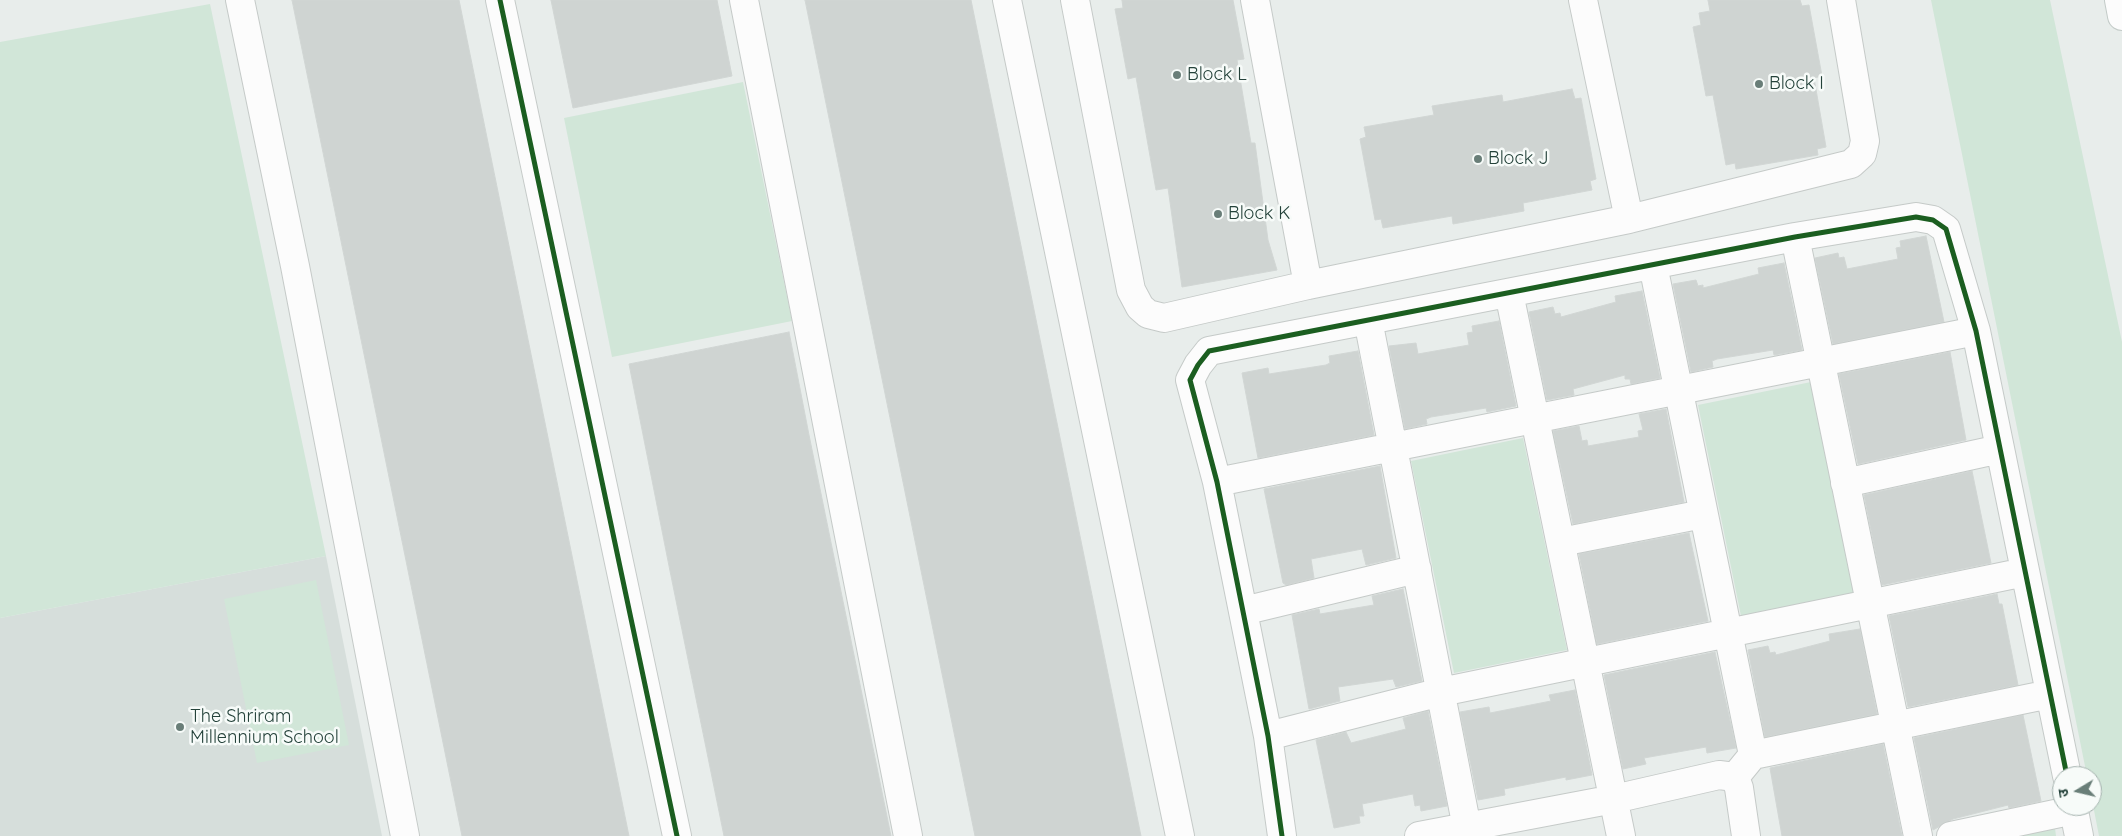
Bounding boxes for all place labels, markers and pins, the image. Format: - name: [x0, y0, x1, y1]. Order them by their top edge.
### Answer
- place label: Block L: [1187, 64, 1247, 86]
- marker: Block L: [1171, 69, 1183, 81]
- place label: Block I: [1769, 73, 1824, 95]
- marker: Block I: [1753, 78, 1765, 90]
- place label: Block J: [1488, 148, 1549, 170]
- marker: Block J: [1472, 153, 1484, 165]
- place label: Block K: [1228, 203, 1291, 225]
- marker: Block K: [1212, 208, 1224, 220]
- place label: The Shriram Millennium School: [190, 706, 339, 749]
- marker: The Shriram Millennium School: [174, 721, 186, 733]

